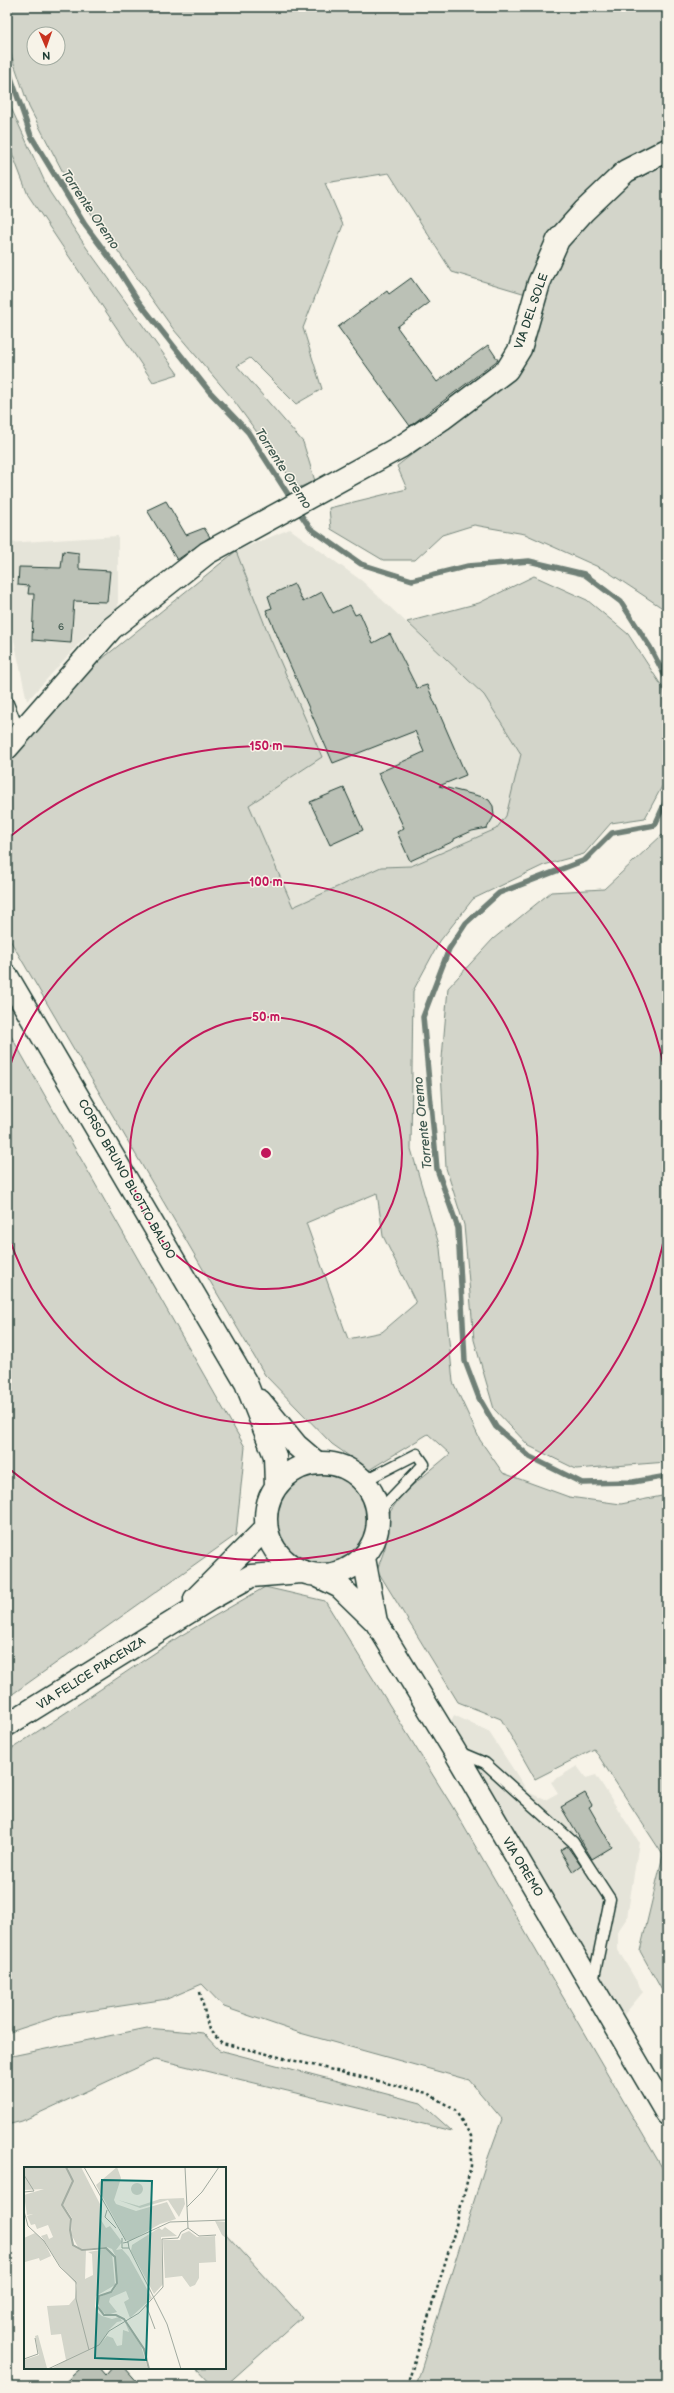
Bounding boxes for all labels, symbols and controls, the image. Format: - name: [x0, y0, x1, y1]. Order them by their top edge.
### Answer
- north arrow: [26, 26, 66, 66]
- text: N: [42, 49, 51, 62]
- water label: Torrente Oremo: [57, 166, 123, 253]
- street label: VIA DEL SOLE: [511, 271, 552, 351]
- water label: Torrente Oremo: [251, 425, 315, 512]
- house number: 6: [58, 621, 64, 633]
- text: 150 m: [250, 739, 282, 754]
- text: 100 m: [249, 875, 283, 890]
- text: 50 m: [252, 1010, 280, 1025]
- water label: Torrente Oremo: [410, 1075, 436, 1170]
- street label: CORSO BRUNO BLOTTO BALDO: [74, 1097, 179, 1262]
- centre of rings: [259, 1146, 273, 1160]
- street label: VIA FELICE PIACENZA: [34, 1633, 149, 1713]
- street label: VIA OREMO: [499, 1835, 546, 1900]
- inset map: [24, 2167, 226, 2369]

